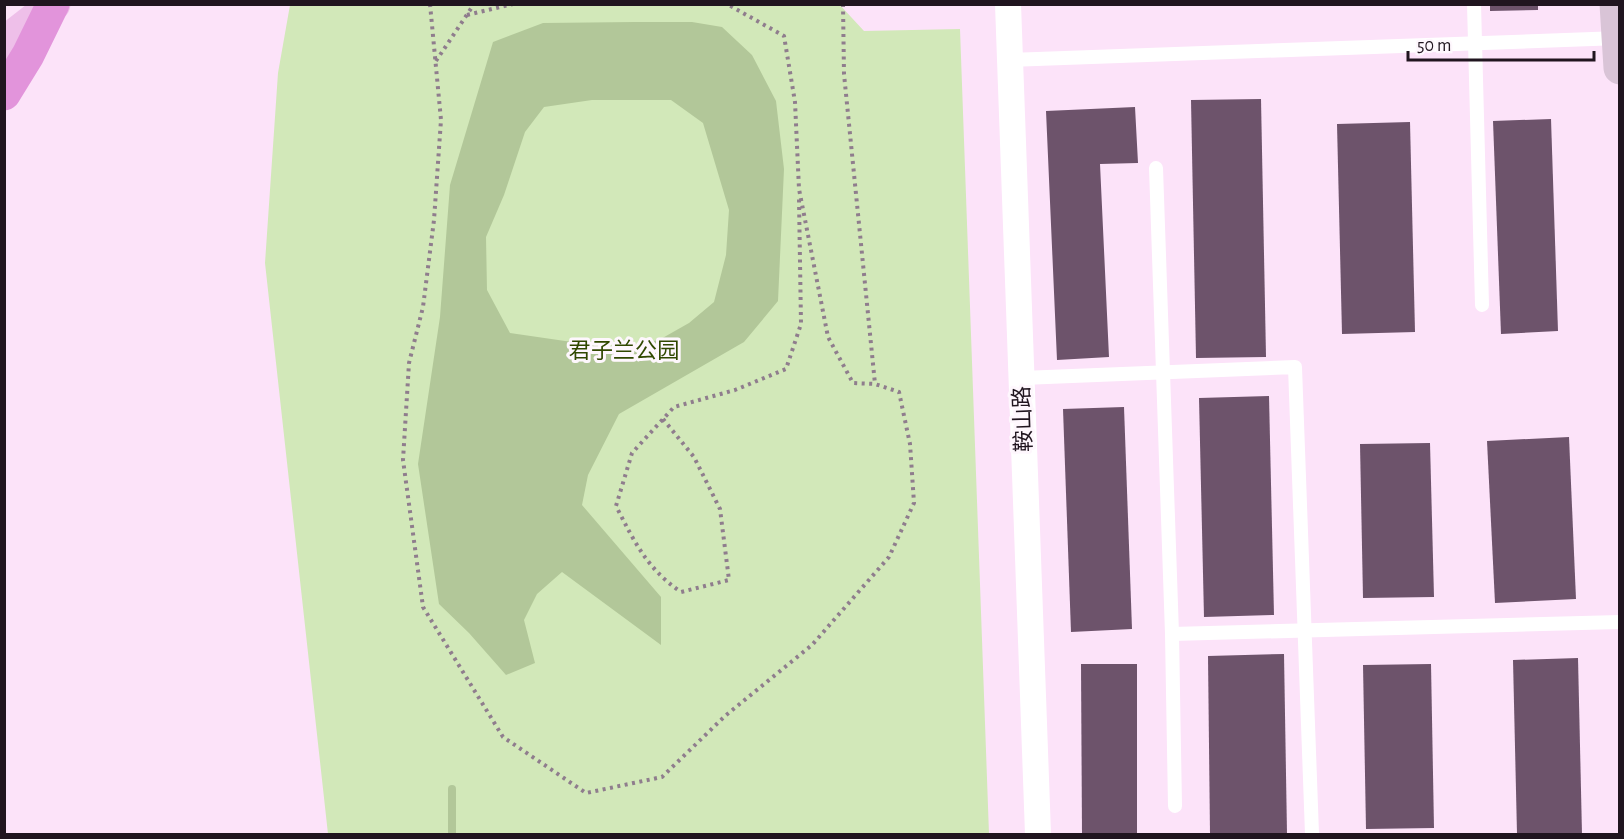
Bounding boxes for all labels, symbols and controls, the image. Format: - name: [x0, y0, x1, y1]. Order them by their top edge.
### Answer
- scale bar: [1408, 24, 1594, 62]
- text: 50 m: [1417, 37, 1451, 55]
- park label: 君子兰公园: [569, 339, 679, 362]
- street label: 鞍山路: [1010, 386, 1035, 452]

